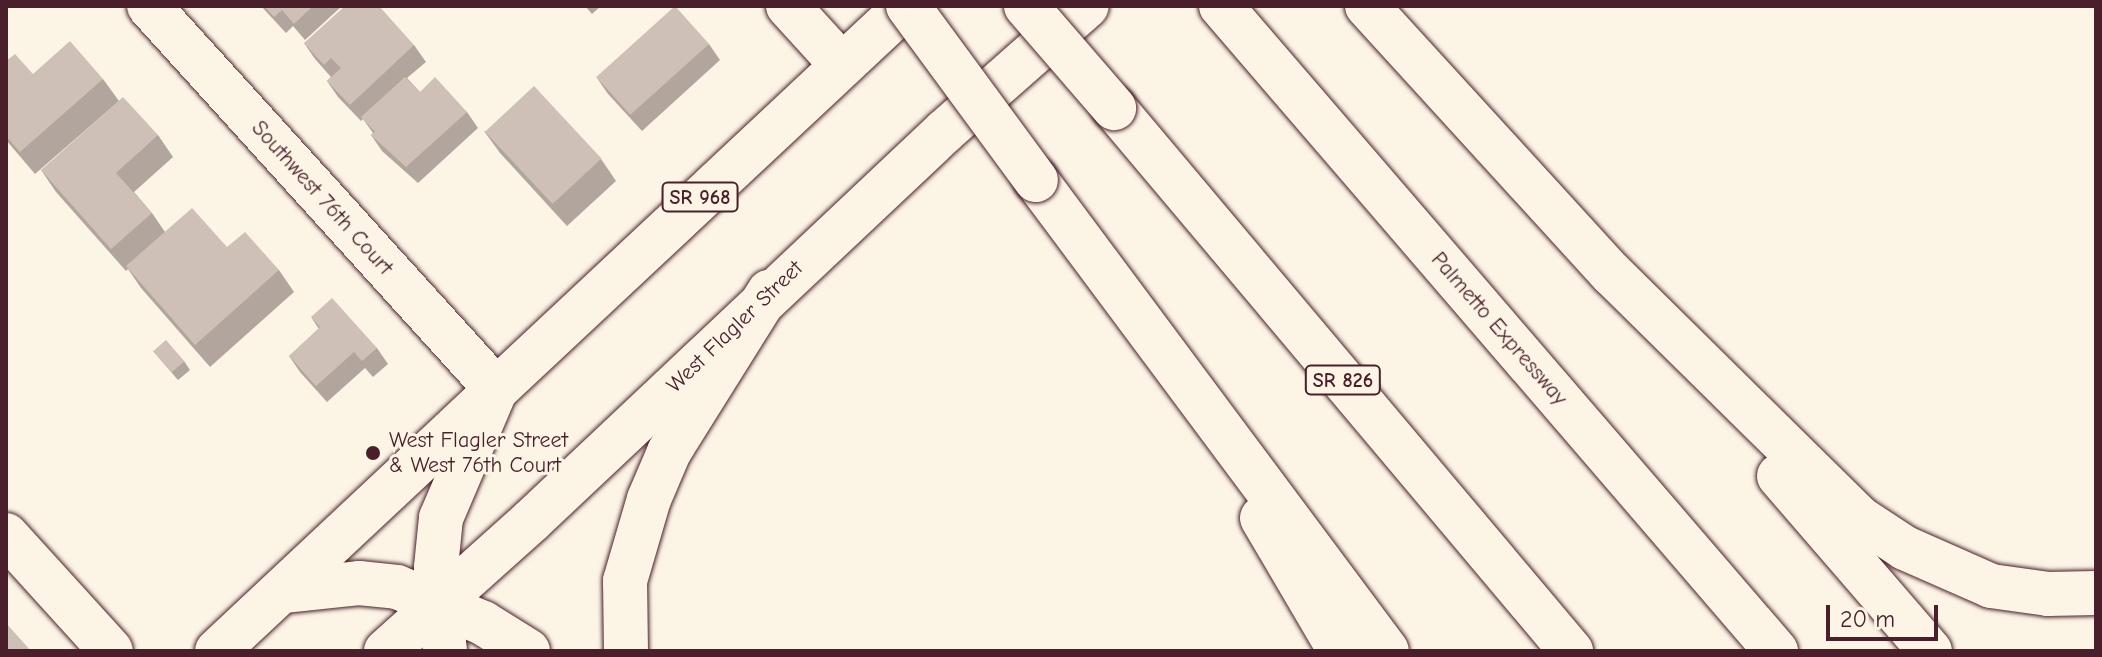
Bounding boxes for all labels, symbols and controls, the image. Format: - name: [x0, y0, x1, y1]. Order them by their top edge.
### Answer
- street label: Southwest 76th Court: [246, 115, 398, 281]
- road number: SR 968: [660, 181, 740, 213]
- street label: Palmetto Expressway: [1425, 247, 1573, 411]
- street label: West Flagler Street: [661, 255, 809, 399]
- road number: SR 826: [1303, 364, 1383, 396]
- place label: West Flagler Street & West 76th Court: [389, 427, 568, 478]
- marker: West Flagler Street & West 76th Court: [364, 444, 382, 462]
- scale bar: [1830, 589, 1942, 639]
- text: 20 m: [1840, 605, 1895, 633]

